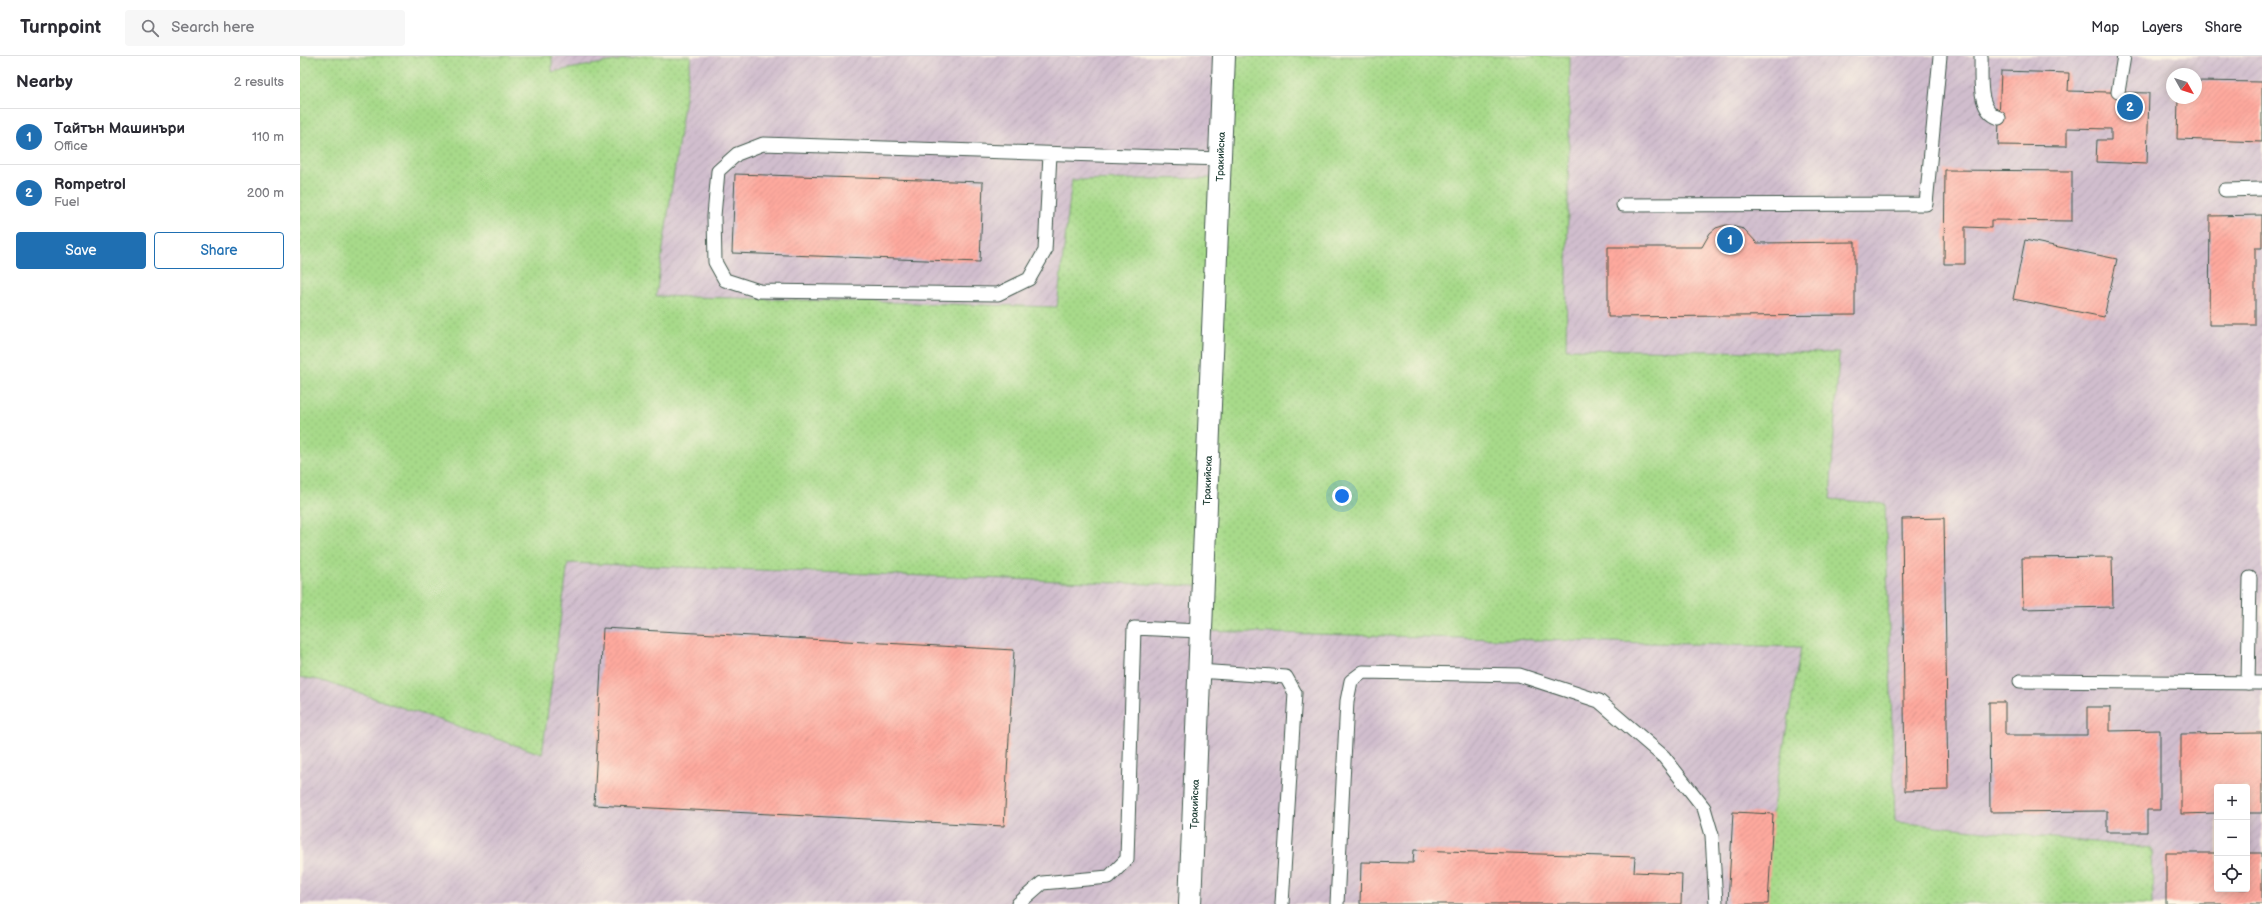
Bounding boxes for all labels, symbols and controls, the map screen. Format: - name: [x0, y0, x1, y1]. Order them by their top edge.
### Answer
- search box: [125, 10, 405, 46]
- text: Turnpoint: [20, 16, 101, 39]
- icon: search: [139, 17, 161, 39]
- text: Search here: [171, 18, 254, 37]
- text: Map: [2091, 19, 2119, 36]
- text: Layers: [2141, 19, 2183, 36]
- text: Share: [2205, 19, 2242, 36]
- north arrow: [2166, 68, 2202, 104]
- text: Nearby: [16, 72, 73, 92]
- text: 2 results: [234, 74, 284, 90]
- pin: 2: [2117, 92, 2143, 122]
- text: Тайтън Машинъри: [54, 119, 185, 138]
- text: 1: [26, 129, 32, 145]
- text: 110 m: [252, 129, 284, 145]
- street label: Тракийска: [1214, 131, 1228, 182]
- text: Office: [54, 138, 88, 154]
- text: Rompetrol: [54, 175, 126, 194]
- text: 2: [25, 185, 33, 201]
- text: 200 m: [247, 185, 284, 201]
- text: Fuel: [54, 194, 79, 210]
- pin: 1: [1717, 225, 1743, 255]
- button: Save: [16, 232, 146, 269]
- button: Share: [154, 232, 284, 269]
- street label: Тракийска: [1201, 455, 1215, 506]
- your location: [1332, 486, 1352, 506]
- street label: Тракийска: [1188, 779, 1202, 829]
- map controls: [2214, 784, 2250, 892]
- button: +: [2214, 784, 2250, 820]
- button: −: [2214, 820, 2250, 856]
- button: locate: [2214, 856, 2250, 892]

